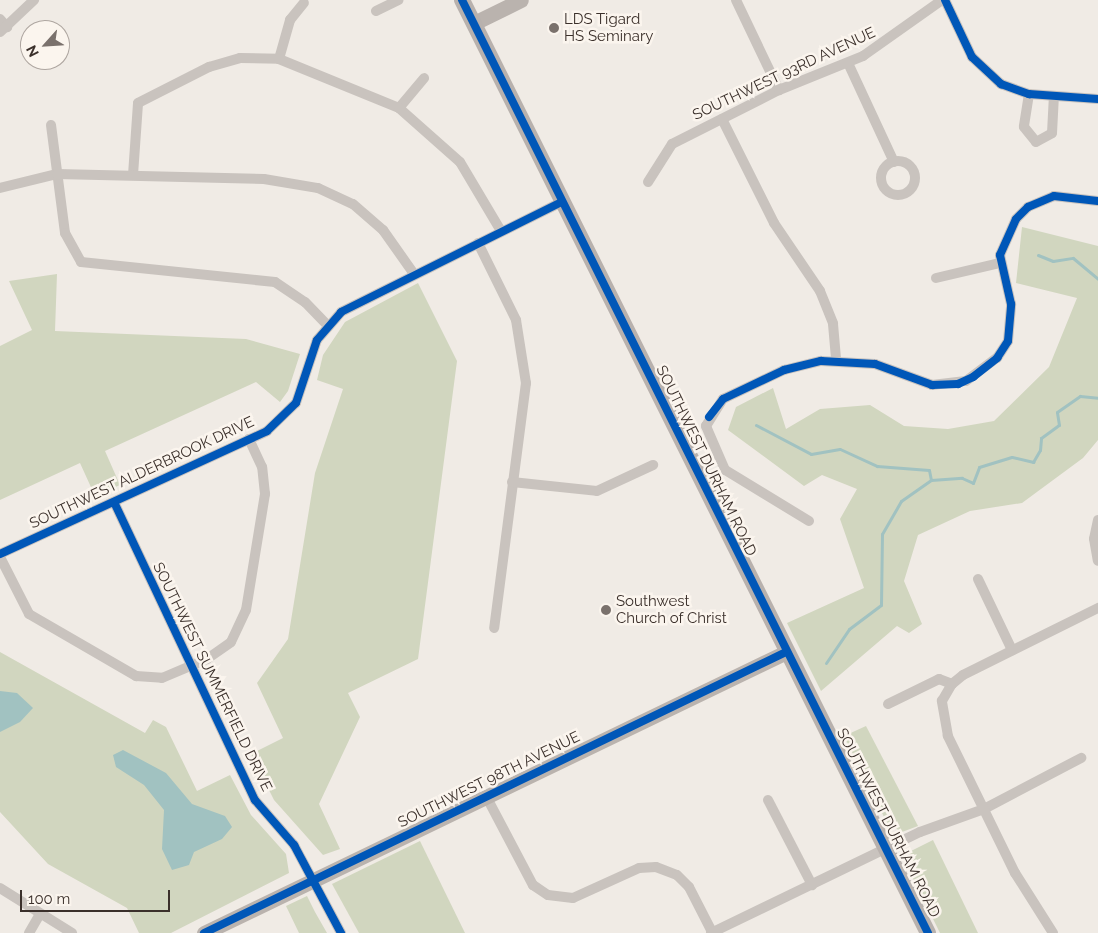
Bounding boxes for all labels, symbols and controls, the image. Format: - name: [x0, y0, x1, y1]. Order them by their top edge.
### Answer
- place label: LDS Tigard HS Seminary: [564, 10, 653, 45]
- north arrow: [20, 20, 70, 70]
- marker: LDS Tigard HS Seminary: [548, 22, 560, 34]
- street label: SOUTHWEST 93RD AVENUE: [689, 23, 879, 125]
- text: N: [23, 43, 42, 59]
- street label: SOUTHWEST DURHAM ROAD: [652, 363, 760, 559]
- street label: SOUTHWEST ALDERBROOK DRIVE: [26, 413, 258, 533]
- street label: SOUTHWEST SUMMERFIELD DRIVE: [148, 559, 276, 795]
- place label: Southwest Church of Christ: [616, 592, 727, 627]
- marker: Southwest Church of Christ: [600, 604, 612, 616]
- street label: SOUTHWEST DURHAM ROAD: [832, 725, 944, 921]
- street label: SOUTHWEST 98TH AVENUE: [395, 728, 583, 832]
- scale bar: [22, 880, 172, 912]
- text: 100 m: [28, 890, 70, 908]

